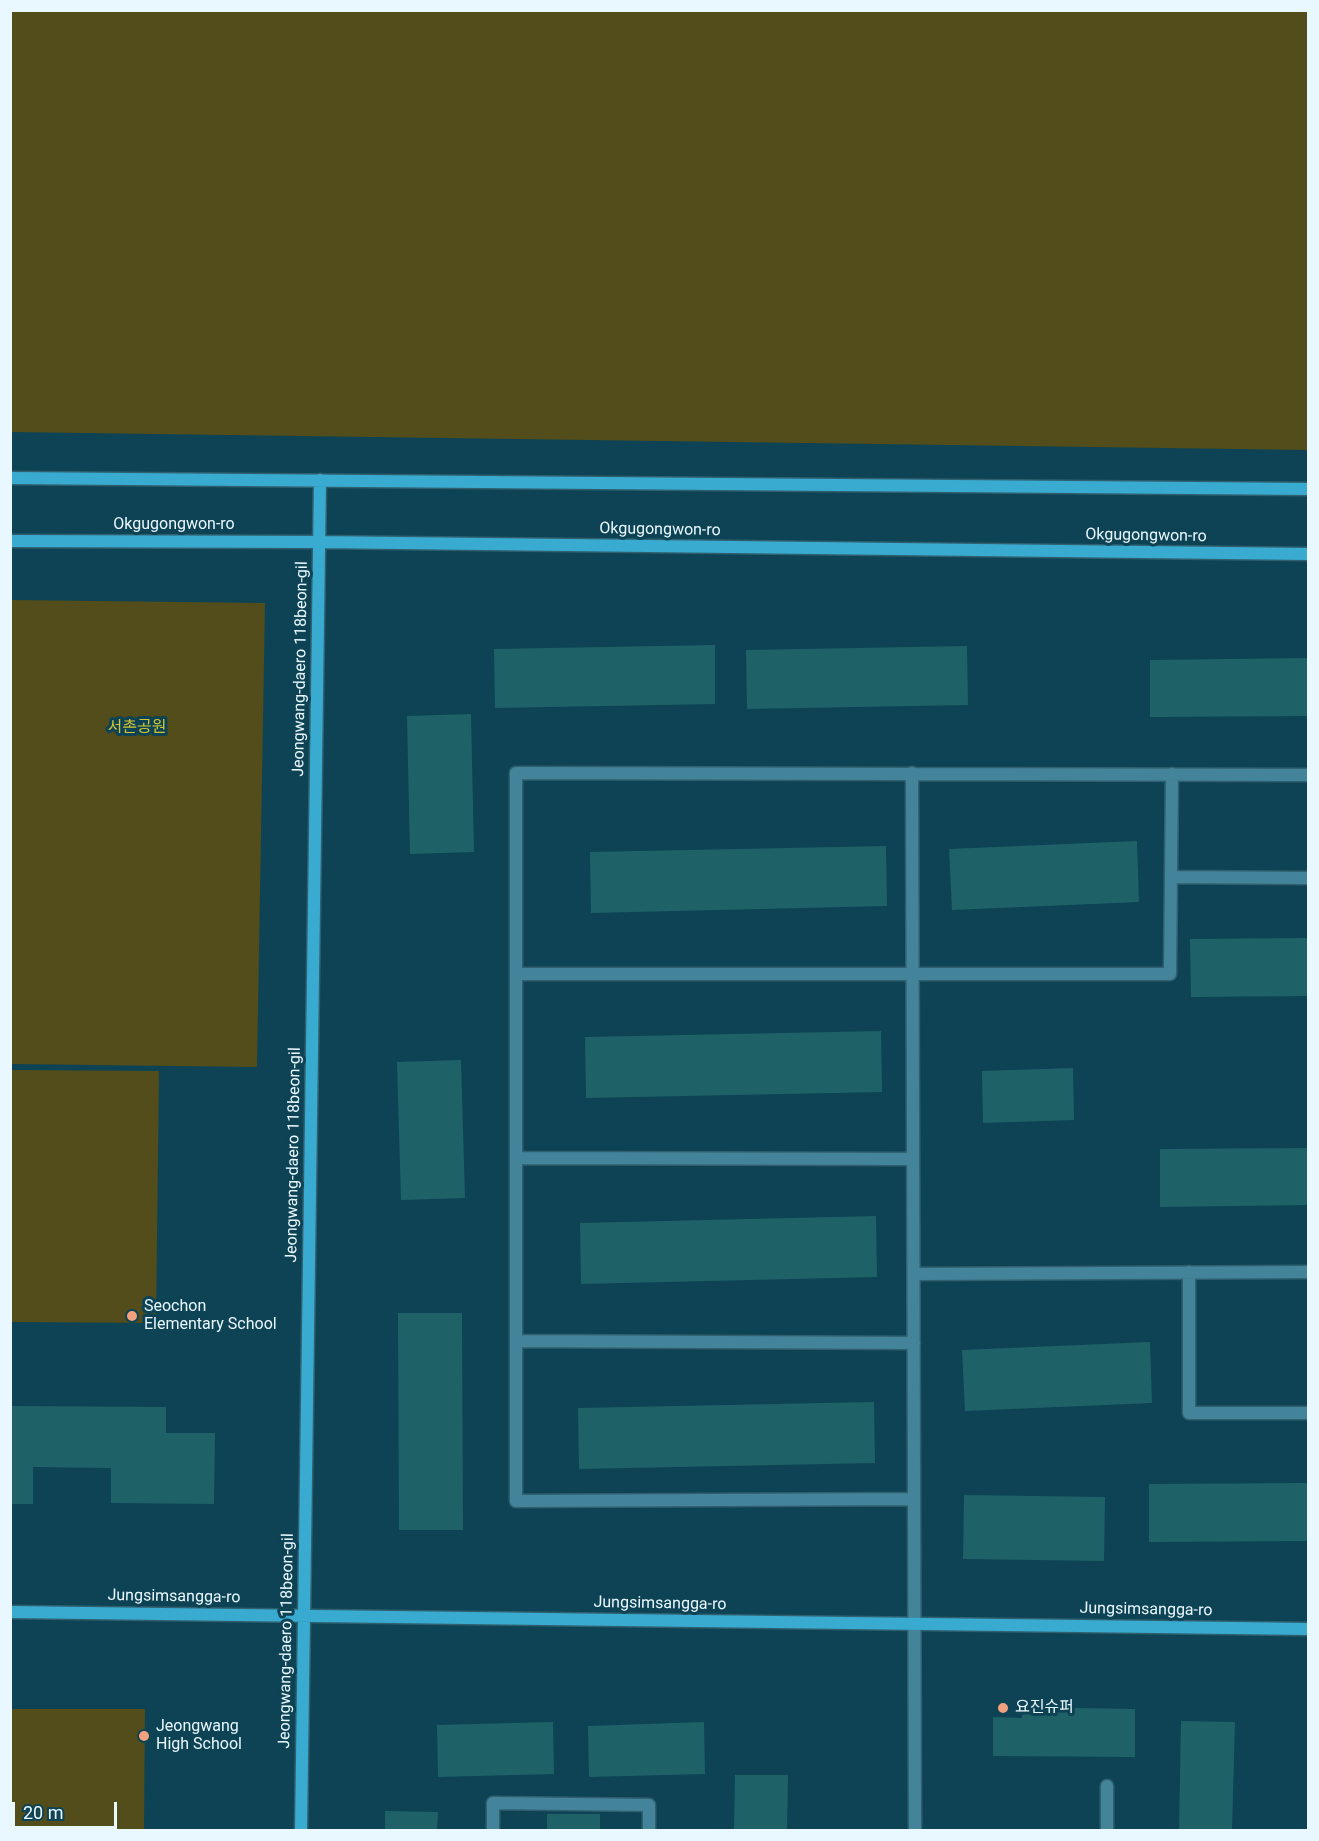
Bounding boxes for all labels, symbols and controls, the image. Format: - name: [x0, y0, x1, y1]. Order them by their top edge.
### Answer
- street label: Okgugongwon-ro: [113, 515, 235, 535]
- street label: Okgugongwon-ro: [599, 519, 721, 541]
- street label: Okgugongwon-ro: [1085, 525, 1207, 547]
- street label: Jeongwang-daero 118beon-gil: [290, 561, 312, 777]
- park label: 서촌공원: [108, 718, 166, 738]
- street label: Jeongwang-daero 118beon-gil: [283, 1047, 305, 1263]
- place label: Seochon Elementary School: [144, 1297, 277, 1335]
- marker: Seochon Elementary School: [125, 1309, 139, 1323]
- street label: Jeongwang-daero 118beon-gil: [276, 1533, 298, 1749]
- street label: Jungsimsangga-ro: [107, 1586, 241, 1608]
- street label: Jungsimsangga-ro: [593, 1593, 727, 1615]
- street label: Jungsimsangga-ro: [1079, 1599, 1213, 1621]
- place label: 요진슈퍼: [1015, 1698, 1074, 1718]
- marker: 요진슈퍼: [996, 1701, 1010, 1715]
- place label: Jeongwang High School: [156, 1717, 242, 1755]
- marker: Jeongwang High School: [137, 1729, 151, 1743]
- scale bar: [15, 1790, 120, 1828]
- text: 20 m: [23, 1802, 63, 1823]

